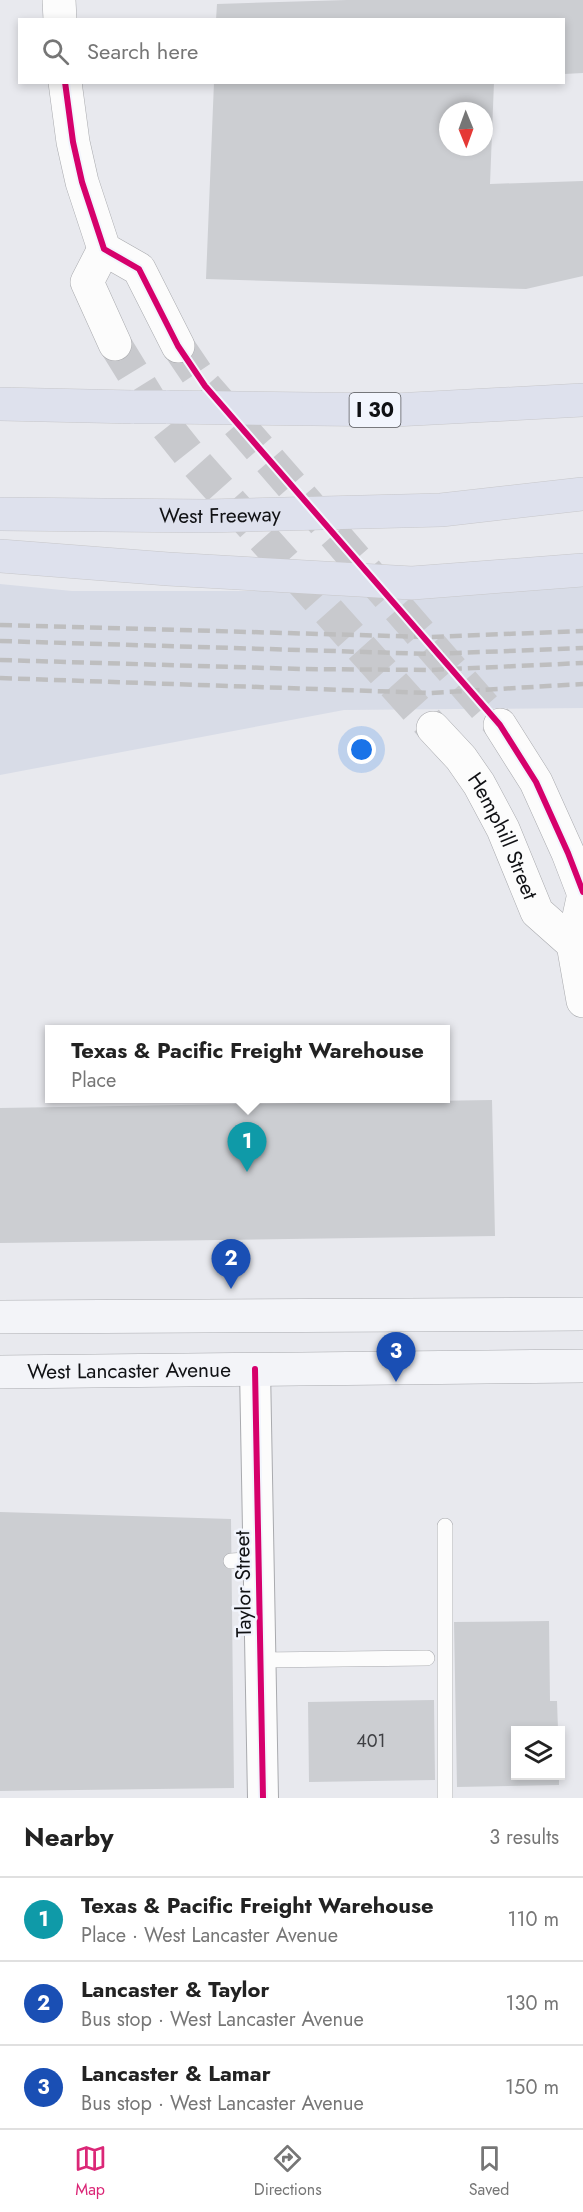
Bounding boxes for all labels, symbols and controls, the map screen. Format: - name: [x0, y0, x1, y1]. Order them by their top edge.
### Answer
- search box: [18, 18, 565, 84]
- icon: search: [39, 35, 72, 68]
- text: Search here: [87, 35, 198, 67]
- north arrow: [439, 102, 493, 156]
- road number: I 30: [350, 393, 400, 427]
- street label: West Freeway: [159, 499, 282, 531]
- your location: [347, 735, 376, 764]
- street label: Hemphill Street: [460, 766, 545, 904]
- popup: [45, 1025, 450, 1103]
- text: Texas & Pacific Freight Warehouse: [71, 1034, 424, 1066]
- text: Place: [71, 1066, 116, 1095]
- pin: 1: [228, 1122, 266, 1172]
- pin: 2: [212, 1240, 250, 1289]
- pin: 3: [376, 1332, 416, 1382]
- street label: West Lancaster Avenue: [27, 1355, 231, 1387]
- street label: Taylor Street: [227, 1530, 259, 1638]
- map controls: [511, 1726, 565, 1780]
- button: layers: [511, 1726, 565, 1780]
- house number: 401: [356, 1728, 386, 1754]
- text: Nearby: [24, 1818, 113, 1856]
- text: 3 results: [489, 1823, 559, 1852]
- text: Texas & Pacific Freight Warehouse: [81, 1889, 434, 1921]
- text: 1: [38, 1905, 49, 1934]
- text: 110 m: [507, 1905, 559, 1934]
- text: Place · West Lancaster Avenue: [81, 1921, 338, 1950]
- text: Lancaster & Taylor: [81, 1973, 270, 2005]
- text: 2: [37, 1989, 50, 2018]
- text: 130 m: [505, 1989, 559, 2018]
- text: Bus stop · West Lancaster Avenue: [81, 2005, 364, 2034]
- text: Lancaster & Lamar: [81, 2057, 271, 2089]
- text: 3: [37, 2073, 50, 2102]
- text: 150 m: [505, 2073, 559, 2102]
- text: Bus stop · West Lancaster Avenue: [81, 2089, 364, 2118]
- tab: Map: [74, 2142, 107, 2201]
- tab: Directions: [254, 2142, 322, 2201]
- tab: Saved: [469, 2142, 509, 2201]

